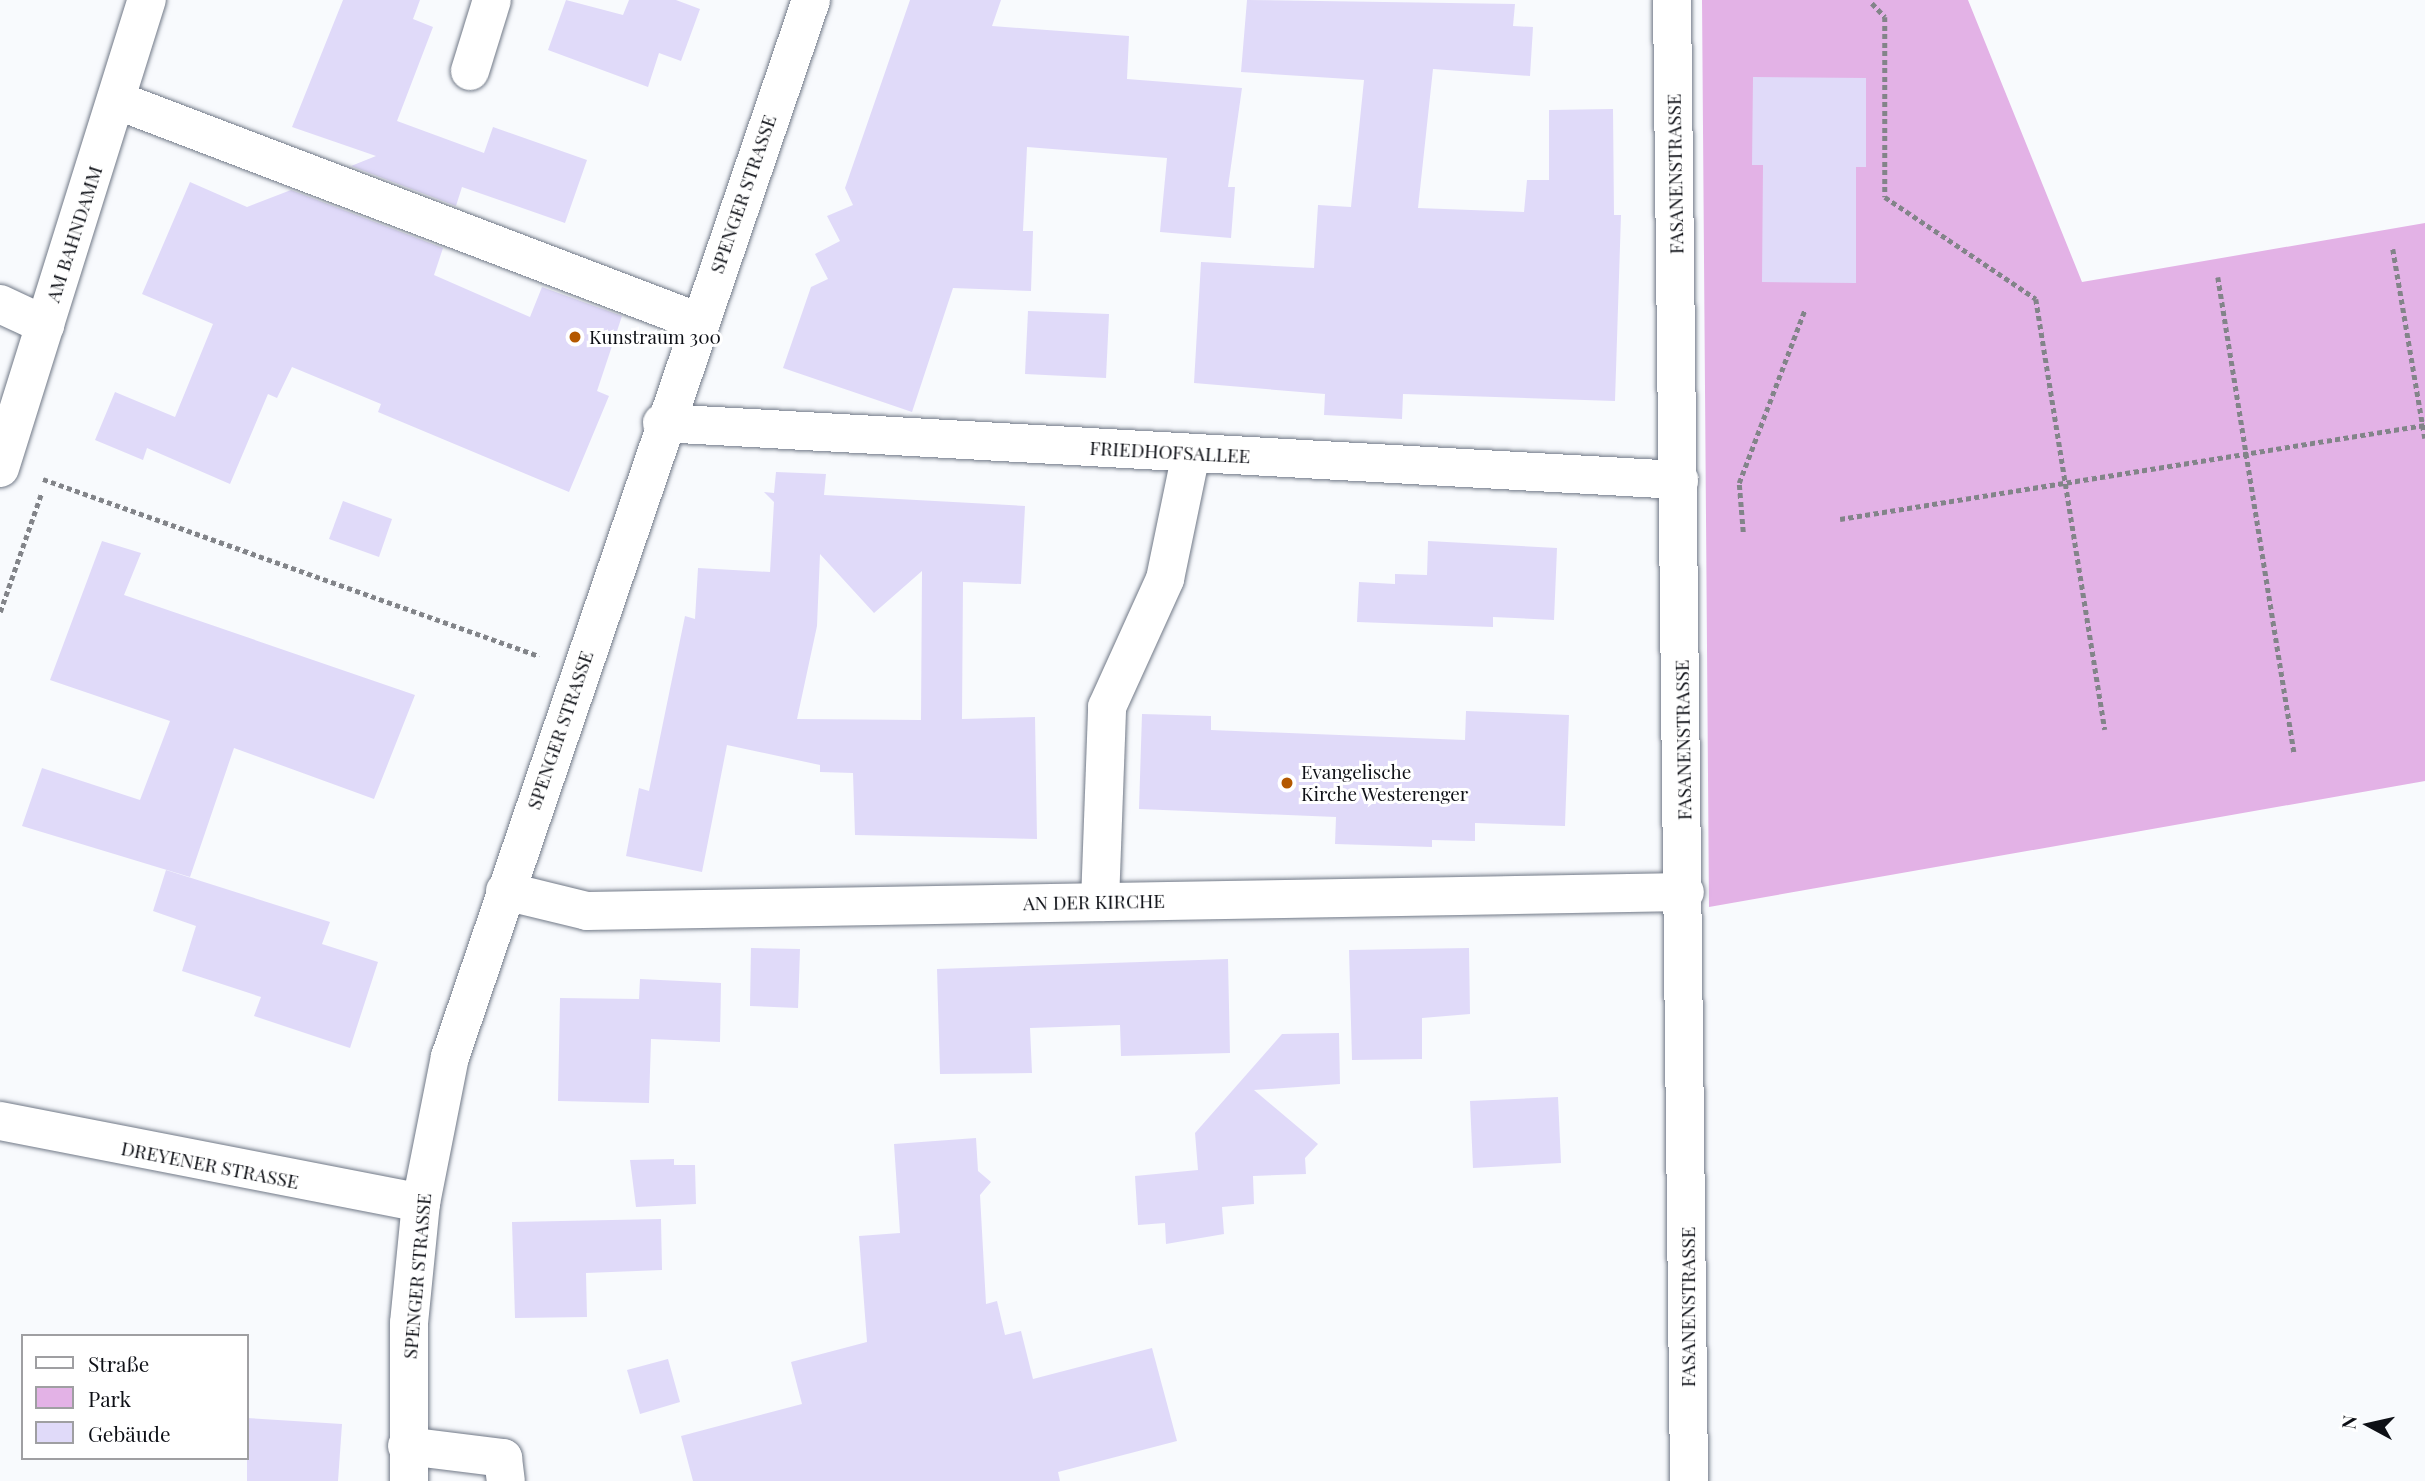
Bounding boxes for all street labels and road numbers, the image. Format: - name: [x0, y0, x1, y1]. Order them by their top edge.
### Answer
- street label: FASANENSTRASSE: [1662, 94, 1688, 254]
- street label: SPENGER STRASSE: [705, 112, 781, 276]
- street label: AM BAHNDAMM: [41, 163, 107, 305]
- street label: FRIEDHOFSALLEE: [1089, 436, 1251, 468]
- street label: SPENGER STRASSE: [522, 648, 598, 812]
- street label: FASANENSTRASSE: [1670, 660, 1696, 820]
- street label: AN DER KIRCHE: [1023, 889, 1165, 915]
- street label: DREYENER STRASSE: [119, 1137, 301, 1193]
- street label: SPENGER STRASSE: [398, 1192, 436, 1360]
- street label: FASANENSTRASSE: [1677, 1227, 1699, 1387]

